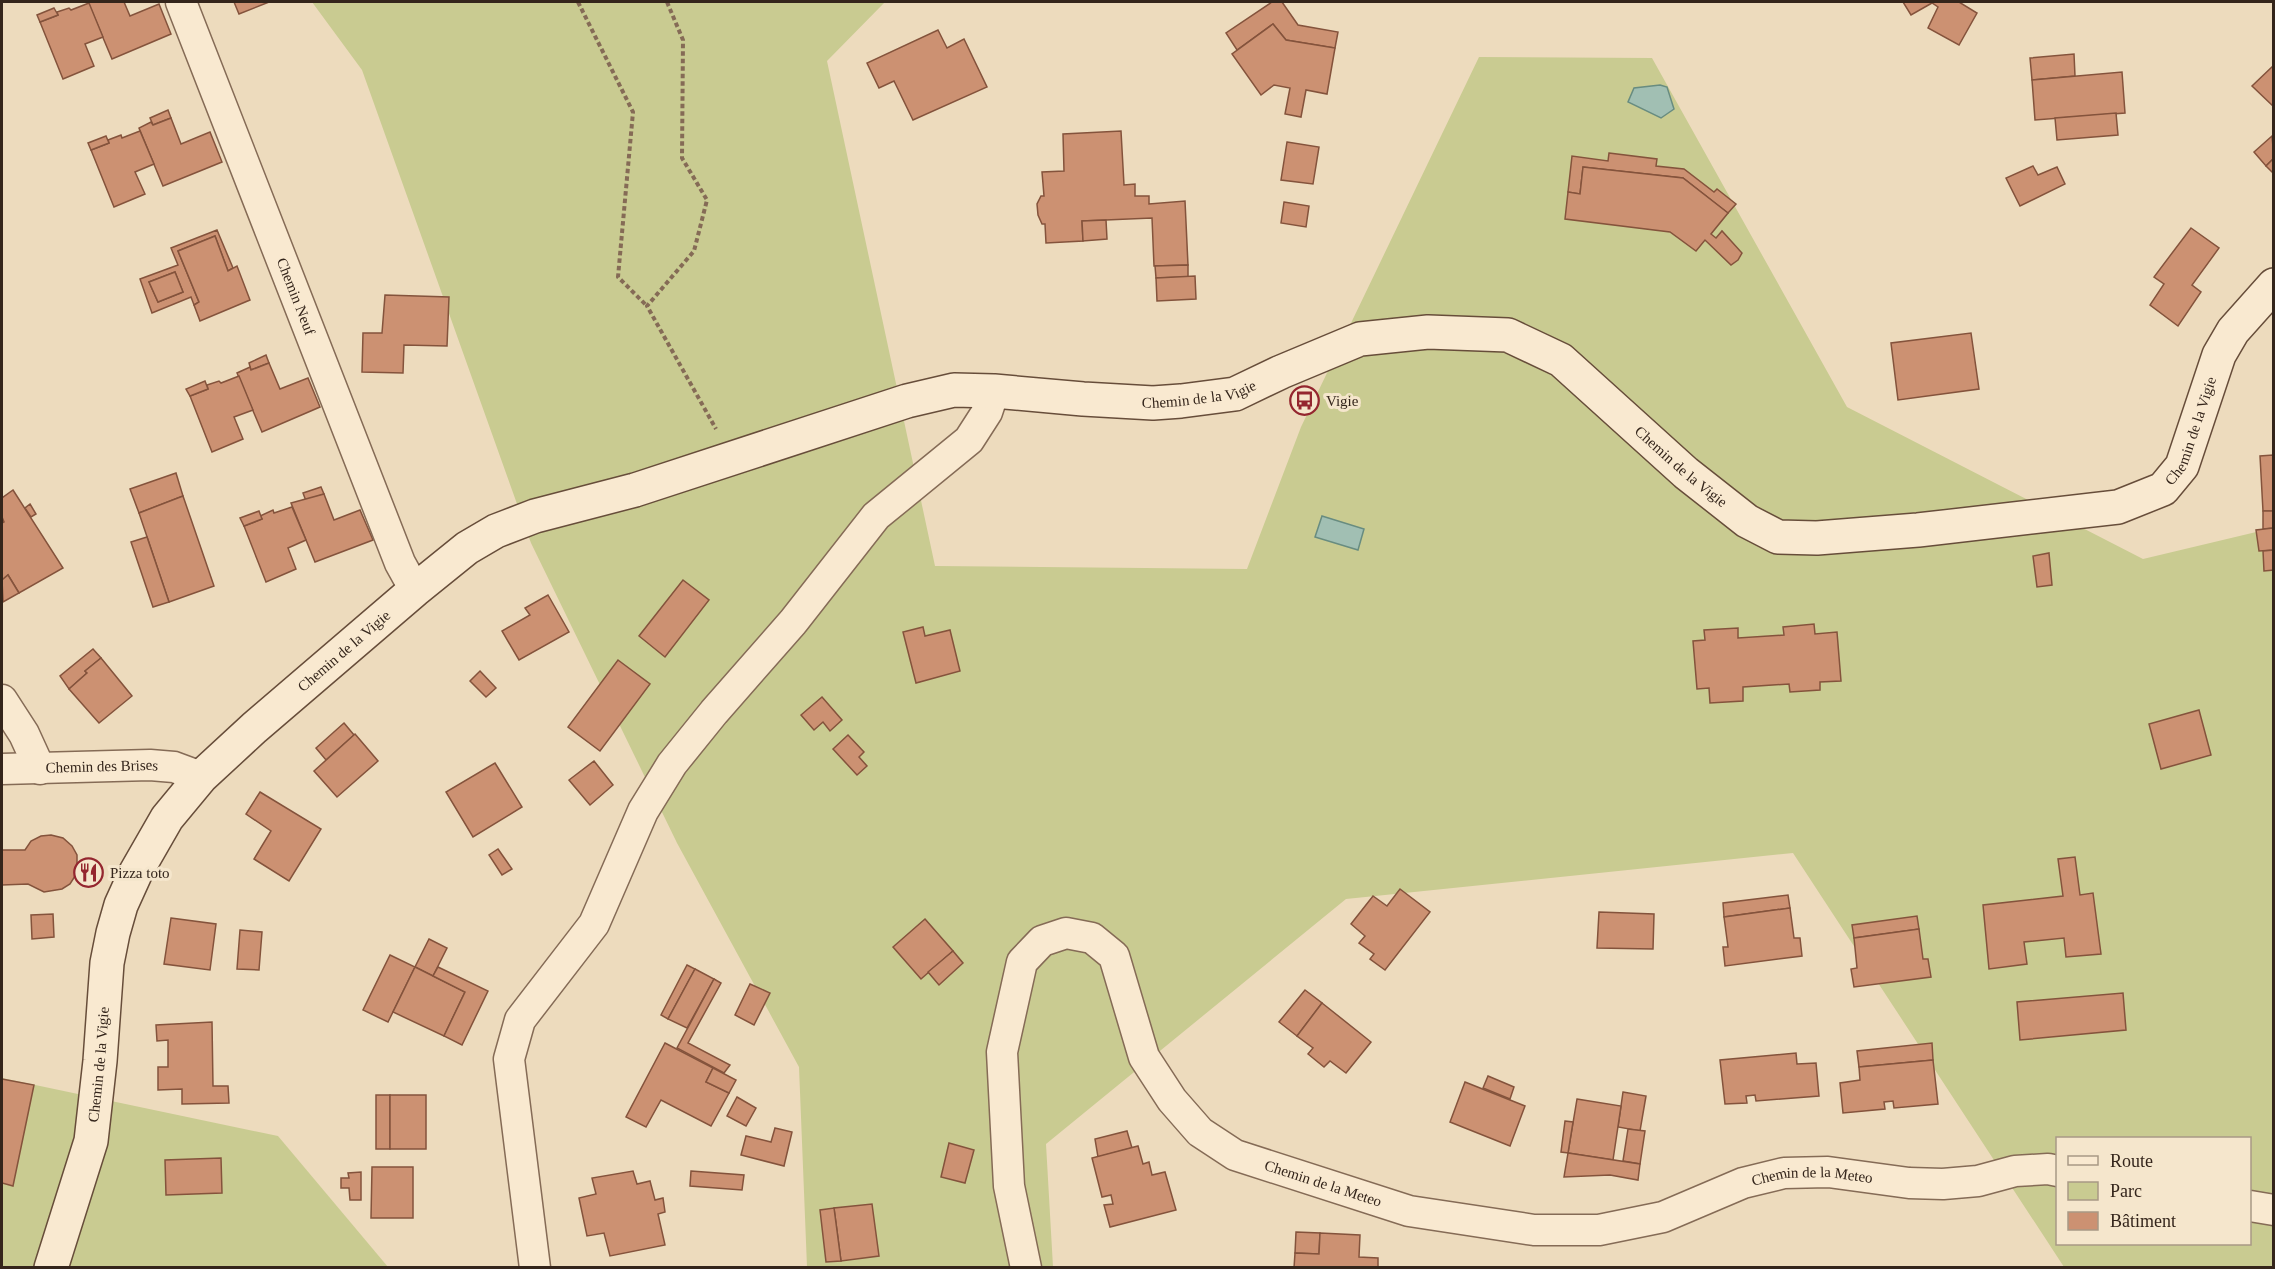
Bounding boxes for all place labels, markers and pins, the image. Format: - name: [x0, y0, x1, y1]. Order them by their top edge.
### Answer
- bus stop icon: Vigie: [1289, 385, 1321, 417]
- place label: Vigie: [1326, 393, 1359, 409]
- restaurant icon: Pizza toto: [73, 857, 105, 889]
- place label: Pizza toto: [110, 865, 170, 881]

